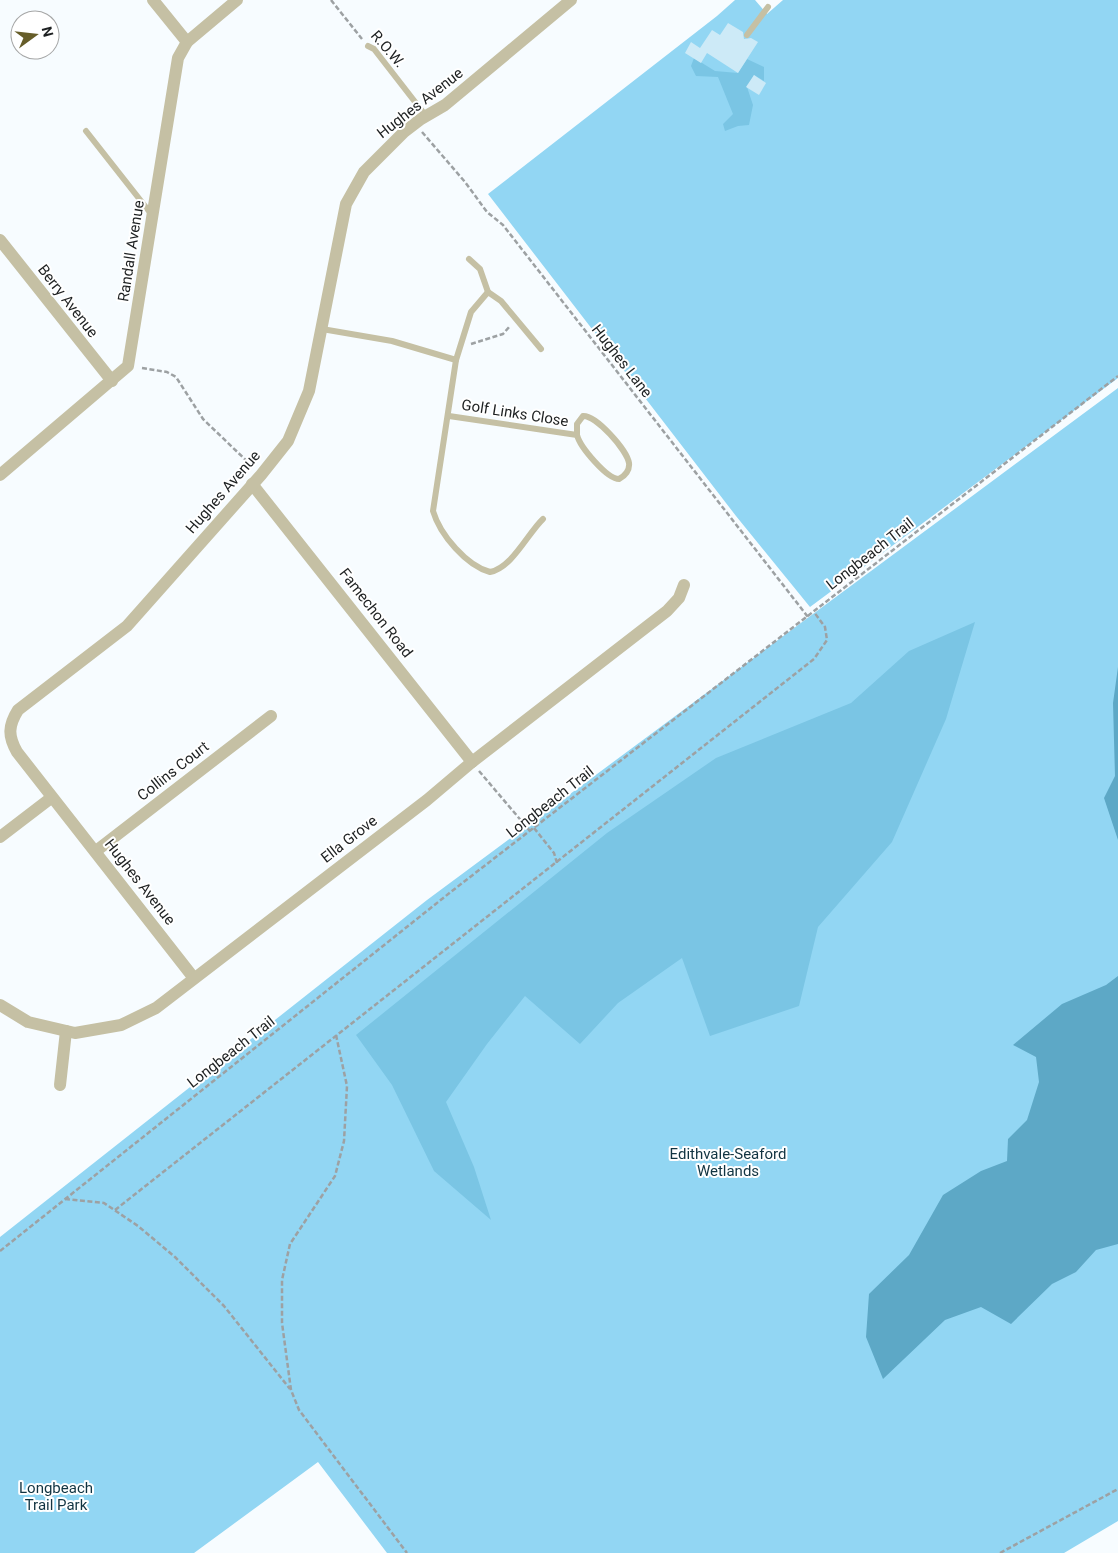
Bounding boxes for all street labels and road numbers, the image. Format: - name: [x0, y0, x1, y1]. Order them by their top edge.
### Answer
- street label: R.O.W.: [367, 27, 409, 71]
- street label: Hughes Avenue: [373, 64, 467, 142]
- street label: Randall Avenue: [114, 199, 148, 303]
- street label: Berry Avenue: [34, 261, 102, 341]
- street label: Hughes Lane: [588, 321, 656, 401]
- street label: Golf Links Close: [460, 396, 570, 430]
- street label: Hughes Avenue: [182, 447, 264, 537]
- street label: Longbeach Trail: [823, 514, 917, 594]
- street label: Famechon Road: [336, 565, 416, 661]
- street label: Collins Court: [134, 737, 212, 805]
- street label: Longbeach Trail: [503, 762, 597, 842]
- street label: Ella Grove: [317, 811, 381, 867]
- street label: Hughes Avenue: [101, 835, 179, 929]
- street label: Longbeach Trail: [184, 1012, 278, 1092]

